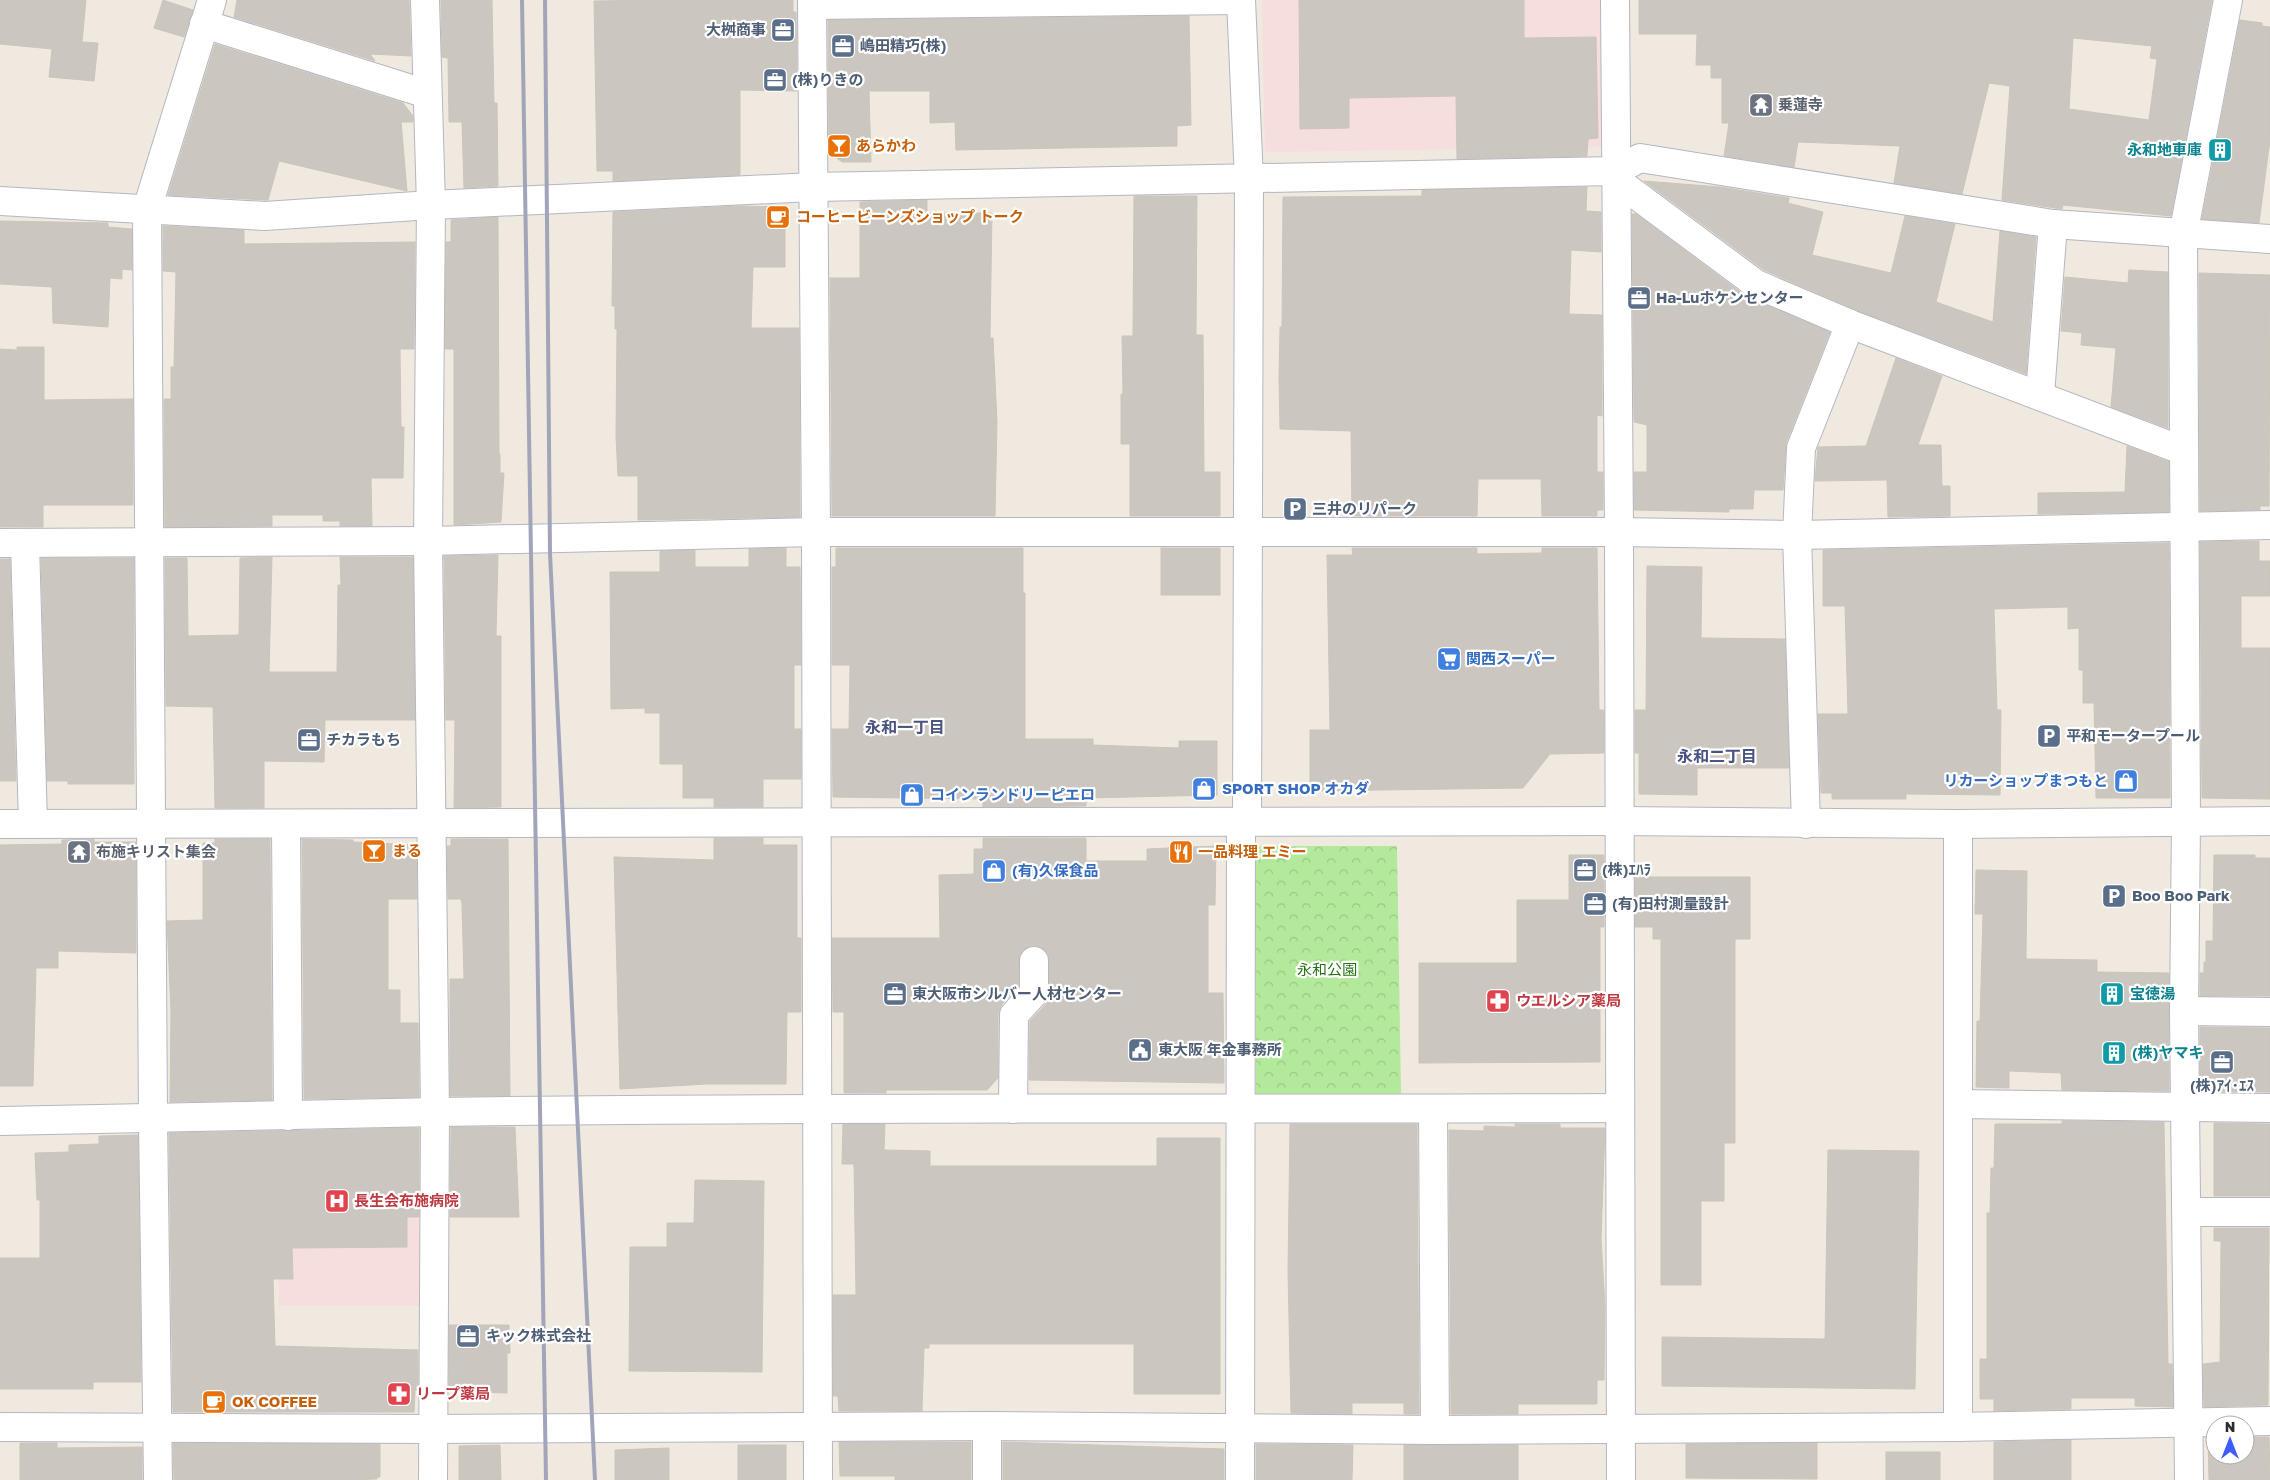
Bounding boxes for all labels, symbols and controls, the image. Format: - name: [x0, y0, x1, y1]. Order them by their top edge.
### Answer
- office icon: 大桝商事: [770, 17, 796, 43]
- place label: 大桝商事: [706, 20, 766, 38]
- office icon: 嶋田精巧(株): [830, 33, 856, 59]
- place label: 嶋田精巧(株): [860, 36, 946, 54]
- office icon: (株)りきの: [762, 67, 788, 93]
- place label: (株)りきの: [792, 70, 863, 88]
- temple icon: 乗蓮寺: [1748, 92, 1774, 118]
- place label: 乗蓮寺: [1778, 95, 1823, 113]
- bar icon: あらかわ: [826, 133, 852, 159]
- place label: あらかわ: [856, 136, 916, 154]
- building icon: 永和地車庫: [2207, 137, 2233, 163]
- place label: 永和地車庫: [2127, 140, 2202, 158]
- cafe icon: コーヒービーンズショップ トーク: [765, 204, 791, 230]
- place label: コーヒービーンズショップ トーク: [796, 207, 1024, 225]
- office icon: Ha-Luホケンセンター: [1626, 285, 1652, 311]
- place label: Ha-Luホケンセンター: [1656, 288, 1804, 306]
- parking icon: 三井のリパーク: [1282, 496, 1308, 522]
- place label: 三井のリパーク: [1312, 499, 1417, 517]
- supermarket icon: 関西スーパー: [1436, 646, 1462, 672]
- place label: 関西スーパー: [1466, 649, 1556, 667]
- district label: 永和一丁目: [865, 717, 945, 737]
- parking icon: 平和モータープール: [2036, 723, 2062, 749]
- place label: 平和モータープール: [2066, 726, 2200, 744]
- office icon: チカラもち: [296, 727, 322, 753]
- place label: チカラもち: [326, 730, 401, 748]
- district label: 永和二丁目: [1677, 746, 1757, 766]
- shop icon: リカーショップまつもと: [2113, 768, 2139, 794]
- place label: リカーショップまつもと: [1944, 771, 2108, 789]
- shop icon: SPORT SHOP オカダ: [1191, 776, 1217, 802]
- place label: SPORT SHOP オカダ: [1222, 779, 1369, 797]
- shop icon: コインランドリーピエロ: [899, 782, 925, 808]
- place label: コインランドリーピエロ: [930, 785, 1095, 803]
- bar icon: まる: [361, 838, 387, 864]
- temple icon: 布施キリスト集会: [66, 839, 92, 865]
- restaurant icon: 一品料理 エミー: [1168, 839, 1194, 865]
- place label: まる: [392, 841, 422, 859]
- place label: 布施キリスト集会: [96, 842, 216, 860]
- place label: 一品料理 エミー: [1198, 842, 1307, 860]
- office icon: (株)ｴﾊﾗ: [1572, 857, 1598, 883]
- shop icon: (有)久保食品: [981, 858, 1007, 884]
- place label: (株)ｴﾊﾗ: [1602, 860, 1651, 878]
- place label: (有)久保食品: [1012, 861, 1098, 879]
- parking icon: Boo Boo Park: [2101, 883, 2127, 909]
- place label: Boo Boo Park: [2132, 886, 2230, 904]
- office icon: (有)田村測量設計: [1582, 891, 1608, 917]
- place label: (有)田村測量設計: [1612, 894, 1728, 912]
- park label: 永和公園: [1297, 960, 1357, 978]
- office icon: 東大阪市シルバー人材センター: [882, 981, 908, 1007]
- building icon: 宝徳湯: [2099, 981, 2125, 1007]
- place label: 東大阪市シルバー人材センター: [912, 984, 1122, 1002]
- place label: 宝徳湯: [2130, 984, 2175, 1002]
- pharmacy icon: ウエルシア薬局: [1485, 988, 1511, 1014]
- place label: ウエルシア薬局: [1516, 991, 1621, 1009]
- public building icon: 東大阪 年金事務所: [1127, 1037, 1153, 1063]
- place label: 東大阪 年金事務所: [1158, 1040, 1282, 1058]
- building icon: (株)ヤマキ: [2101, 1040, 2127, 1066]
- place label: (株)ヤマキ: [2132, 1043, 2203, 1061]
- office icon: (株)ｱｲ･ｴｽ: [2209, 1049, 2235, 1075]
- place label: (株)ｱｲ･ｴｽ: [2190, 1076, 2254, 1094]
- hospital icon: 長生会布施病院: [324, 1188, 350, 1214]
- place label: 長生会布施病院: [354, 1191, 459, 1209]
- office icon: キック株式会社: [455, 1323, 481, 1349]
- place label: キック株式会社: [486, 1326, 591, 1344]
- pharmacy icon: リープ薬局: [386, 1381, 412, 1407]
- place label: リープ薬局: [416, 1384, 490, 1402]
- cafe icon: OK COFFEE: [201, 1389, 227, 1415]
- place label: OK COFFEE: [232, 1392, 317, 1410]
- north arrow: [2205, 1415, 2255, 1465]
- text: N: [2225, 1418, 2235, 1435]

